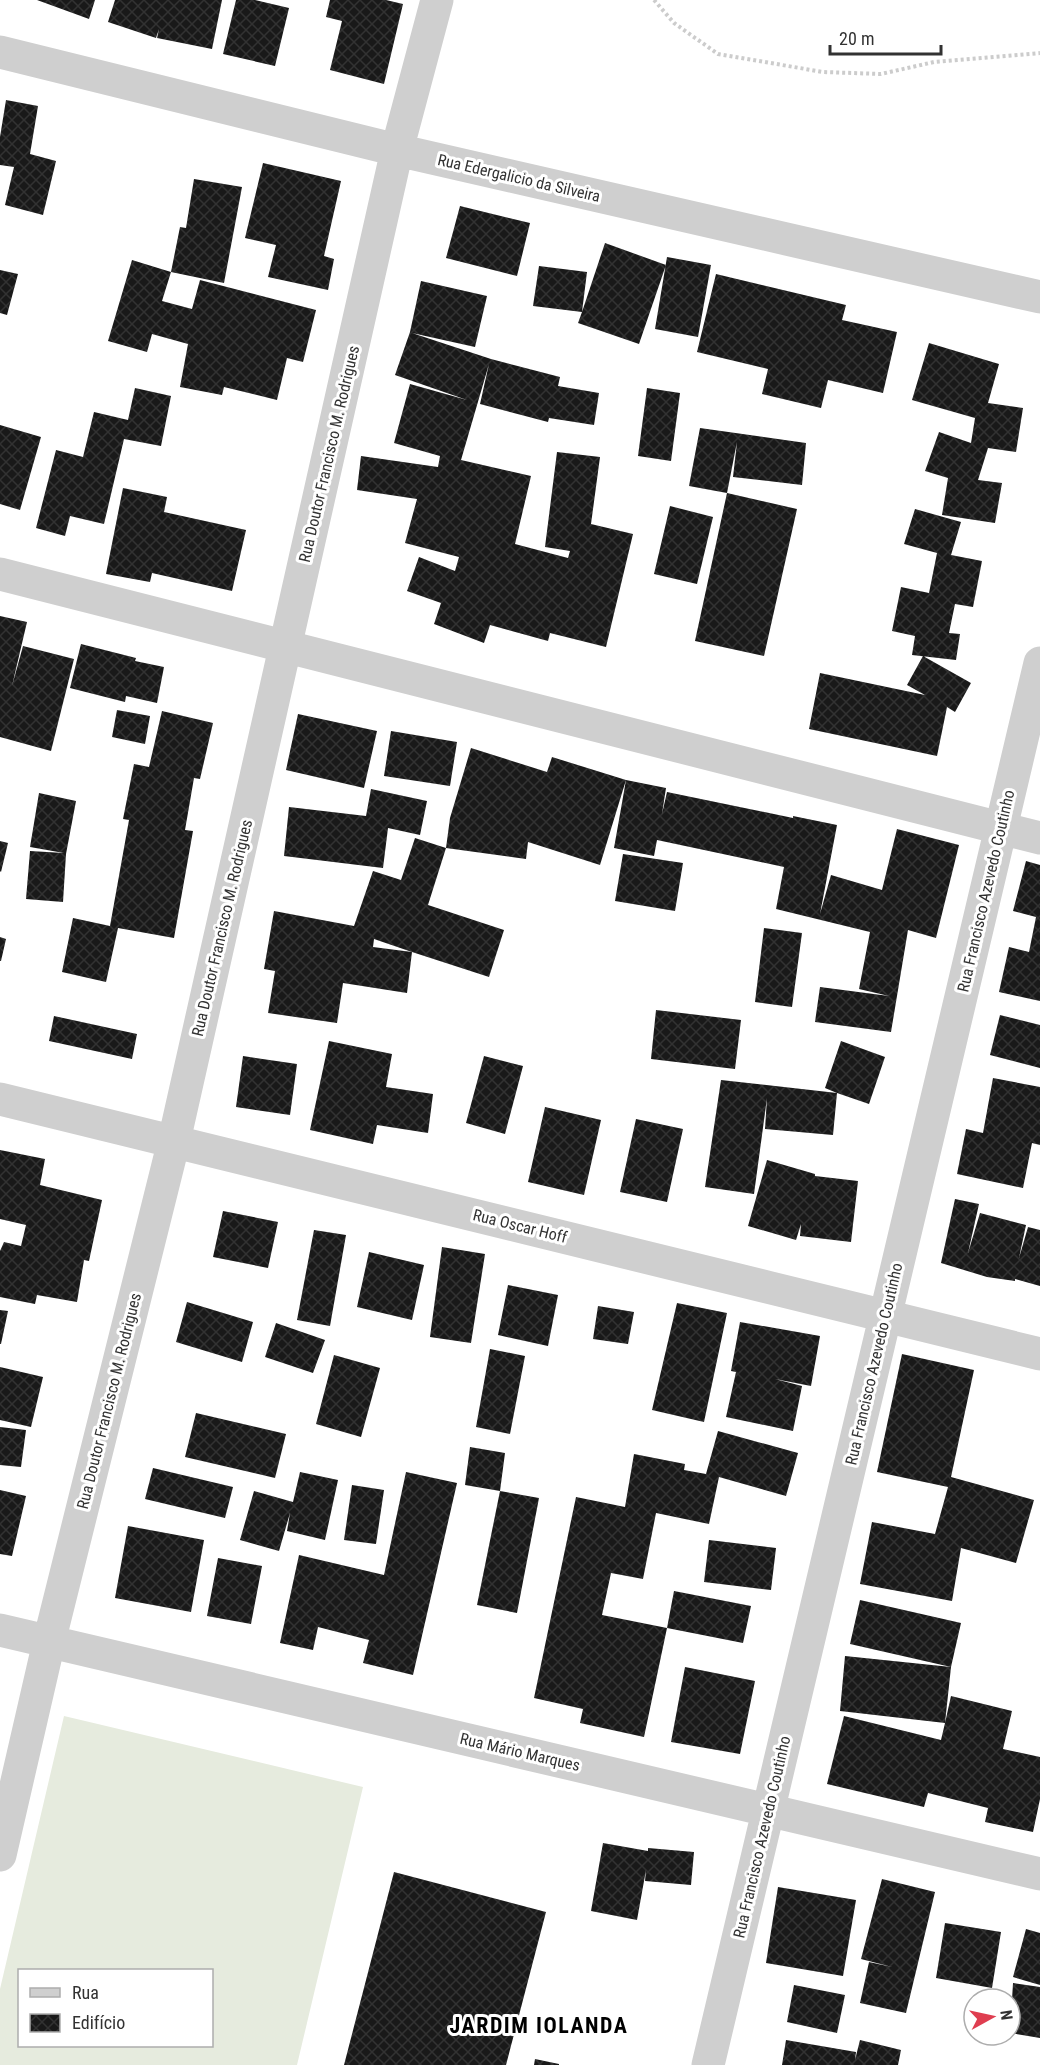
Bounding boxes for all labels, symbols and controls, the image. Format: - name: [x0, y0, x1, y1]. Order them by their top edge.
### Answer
- scale bar: [830, 18, 941, 56]
- text: 20 m: [839, 28, 874, 49]
- street label: Rua Edergalicio da Silveira: [436, 150, 602, 206]
- street label: Rua Doutor Francisco M. Rodrigues: [295, 344, 363, 564]
- street label: Rua Francisco Azevedo Coutinho: [953, 788, 1019, 994]
- street label: Rua Doutor Francisco M. Rodrigues: [188, 818, 256, 1038]
- street label: Rua Oscar Hoff: [471, 1205, 569, 1247]
- street label: Rua Francisco Azevedo Coutinho: [841, 1261, 907, 1467]
- street label: Rua Doutor Francisco M. Rodrigues: [73, 1291, 145, 1511]
- street label: Rua Mário Marques: [458, 1729, 582, 1775]
- street label: Rua Francisco Azevedo Coutinho: [729, 1734, 795, 1940]
- legend: [18, 1969, 213, 2047]
- text: Rua: [72, 1982, 99, 2003]
- north arrow: [962, 1987, 1022, 2047]
- text: N: [996, 2009, 1016, 2021]
- text: Edifício: [72, 2012, 125, 2033]
- district label: JARDIM IOLANDA: [450, 2013, 628, 2038]

